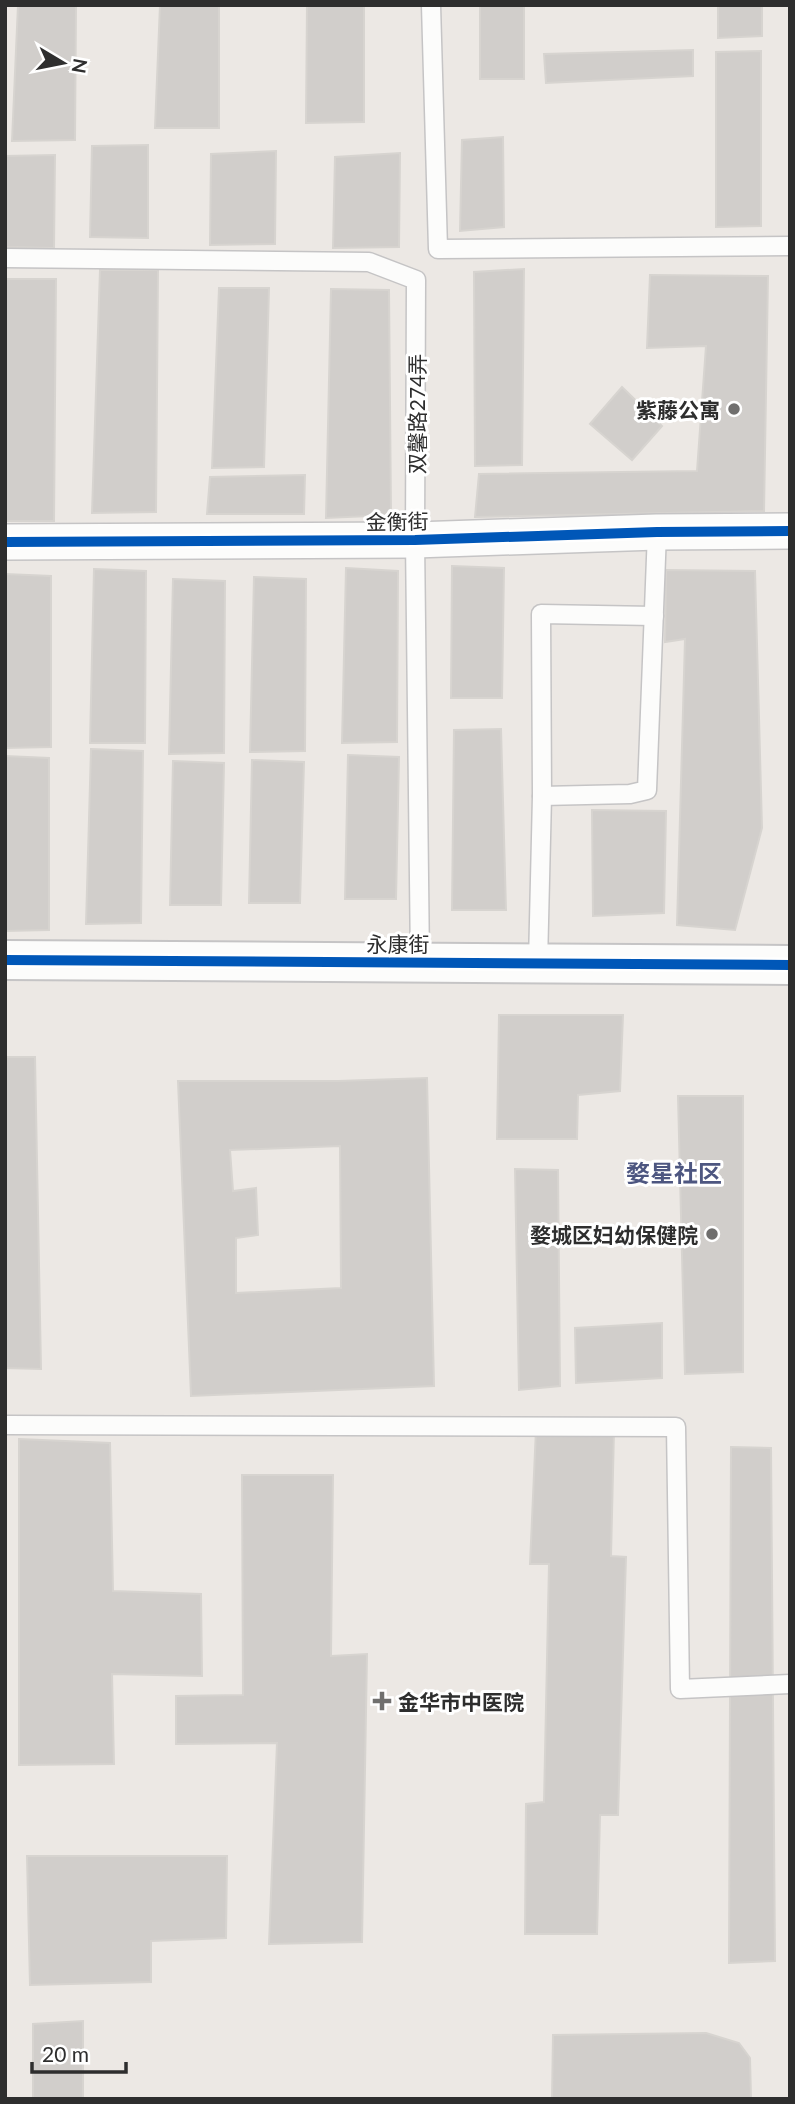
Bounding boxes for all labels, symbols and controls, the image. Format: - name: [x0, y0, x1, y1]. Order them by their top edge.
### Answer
- north arrow: [28, 28, 98, 98]
- text: N: [68, 57, 93, 75]
- street label: 双馨路274弄: [404, 354, 429, 474]
- place label: 紫藤公寓: [636, 397, 720, 422]
- marker: 紫藤公寓: [726, 401, 742, 417]
- street label: 金衡街: [365, 508, 429, 534]
- street label: 永康街: [367, 931, 430, 956]
- district label: 婺星社区: [626, 1158, 722, 1187]
- place label: 婺城区妇幼保健院: [530, 1222, 698, 1247]
- marker: 婺城区妇幼保健院: [704, 1226, 720, 1242]
- place label: 金华市中医院: [398, 1689, 524, 1714]
- marker: 金华市中医院: [372, 1691, 392, 1711]
- scale bar: [32, 2030, 126, 2074]
- text: 20 m: [42, 2041, 89, 2066]

